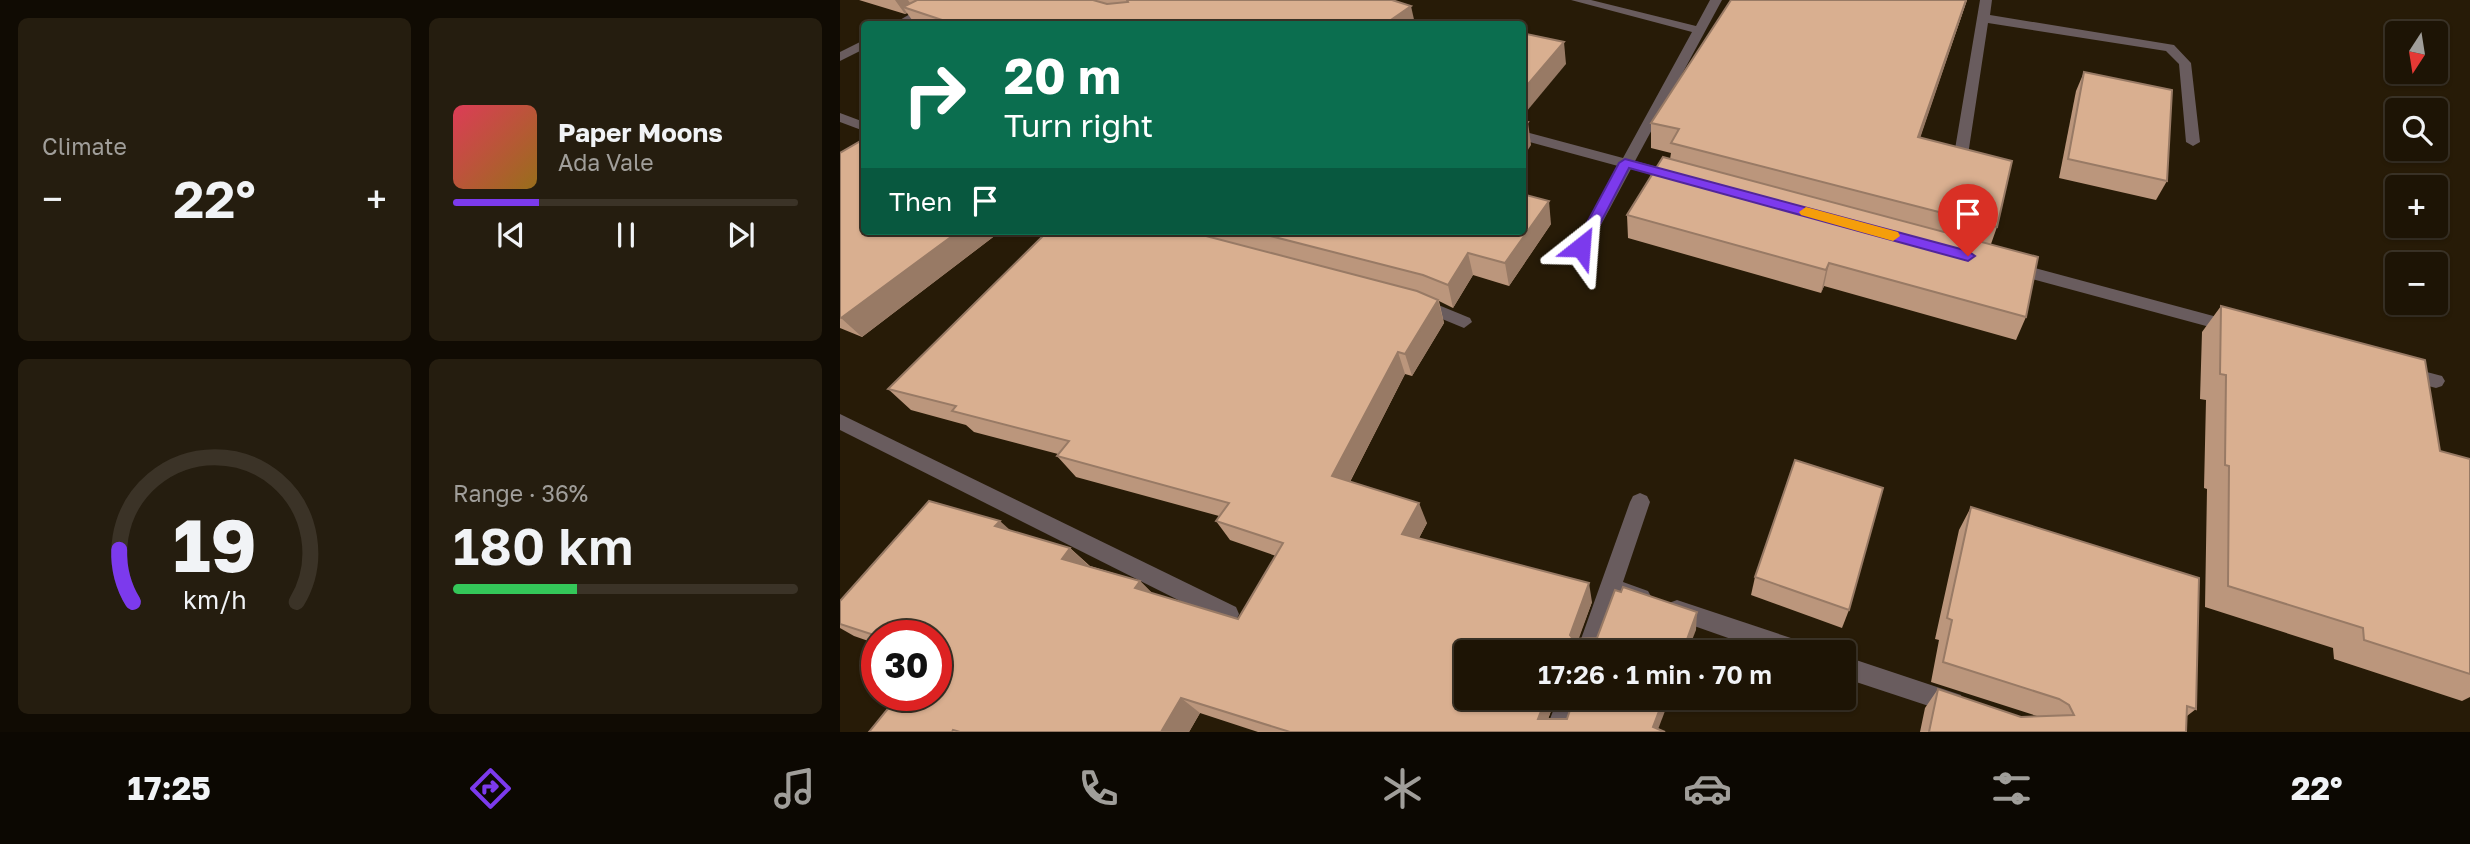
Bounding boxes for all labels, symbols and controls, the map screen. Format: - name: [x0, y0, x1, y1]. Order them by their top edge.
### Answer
- north arrow: [2385, 21, 2448, 84]
- map controls: [2385, 21, 2448, 315]
- text: 20 m: [1004, 46, 1121, 105]
- icon: right: [889, 49, 980, 140]
- button: search: [2385, 98, 2448, 161]
- text: Turn right: [1004, 106, 1153, 144]
- text: Paper Moons: [558, 117, 723, 148]
- text: Climate: [42, 132, 127, 160]
- text: Ada Vale: [558, 148, 654, 176]
- text: 22°: [173, 167, 256, 229]
- button: +: [2385, 175, 2448, 238]
- text: −: [42, 176, 63, 221]
- text: +: [366, 176, 387, 221]
- icon: arrive: [966, 182, 1004, 220]
- pin: [1938, 184, 1998, 256]
- text: Then: [889, 186, 952, 217]
- icon: arrive: [1949, 195, 1987, 233]
- position arrow: [1544, 210, 1618, 284]
- icon: previous: [492, 216, 530, 254]
- icon: pause: [607, 216, 645, 254]
- icon: next: [722, 216, 760, 254]
- button: −: [2385, 252, 2448, 315]
- text: Range · 36%: [453, 479, 588, 507]
- text: 19: [173, 502, 256, 589]
- text: 180 km: [453, 514, 634, 576]
- text: km/h: [183, 584, 246, 615]
- speed limit sign: 30: [861, 620, 952, 711]
- text: 17:26 · 1 min · 70 m: [1538, 659, 1772, 690]
- icon: directions: [466, 764, 515, 813]
- icon: music: [770, 764, 819, 813]
- icon: phone: [1074, 764, 1123, 813]
- icon: climate: [1378, 764, 1427, 813]
- icon: car: [1683, 764, 1732, 813]
- icon: filters: [1987, 764, 2036, 813]
- text: 17:25: [128, 769, 211, 807]
- text: 22°: [2291, 769, 2342, 807]

